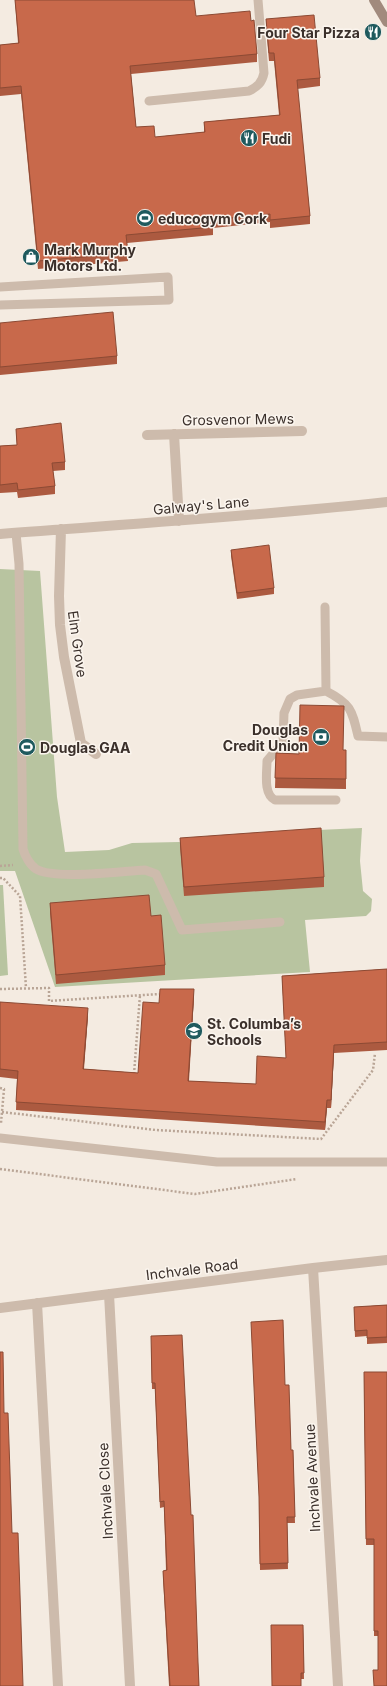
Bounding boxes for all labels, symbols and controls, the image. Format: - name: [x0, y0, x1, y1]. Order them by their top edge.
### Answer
- restaurant icon: Four Star Pizza: [363, 22, 383, 42]
- place label: Four Star Pizza: [257, 24, 360, 41]
- restaurant icon: Fudi: [239, 128, 259, 148]
- place label: Fudi: [262, 130, 291, 147]
- sports icon: educogym Cork: [135, 208, 155, 228]
- place label: educogym Cork: [158, 210, 268, 227]
- place label: Mark Murphy Motors Ltd.: [44, 241, 136, 274]
- shop icon: Mark Murphy Motors Ltd.: [21, 247, 41, 267]
- street label: Grosvenor Mews: [182, 410, 294, 428]
- street label: Galway's Lane: [152, 492, 250, 518]
- street label: Elm Grove: [65, 609, 91, 679]
- place label: Douglas Credit Union: [223, 721, 308, 754]
- bank icon: Douglas Credit Union: [311, 727, 331, 747]
- sports icon: Douglas GAA: [17, 737, 37, 757]
- place label: Douglas GAA: [40, 739, 131, 756]
- place label: St. Columba’s Schools: [207, 1015, 301, 1048]
- school or university icon: St. Columba’s Schools: [184, 1021, 204, 1041]
- street label: Inchvale Road: [145, 1255, 239, 1283]
- street label: Inchvale Avenue: [301, 1423, 323, 1533]
- street label: Inchvale Close: [94, 1442, 116, 1540]

